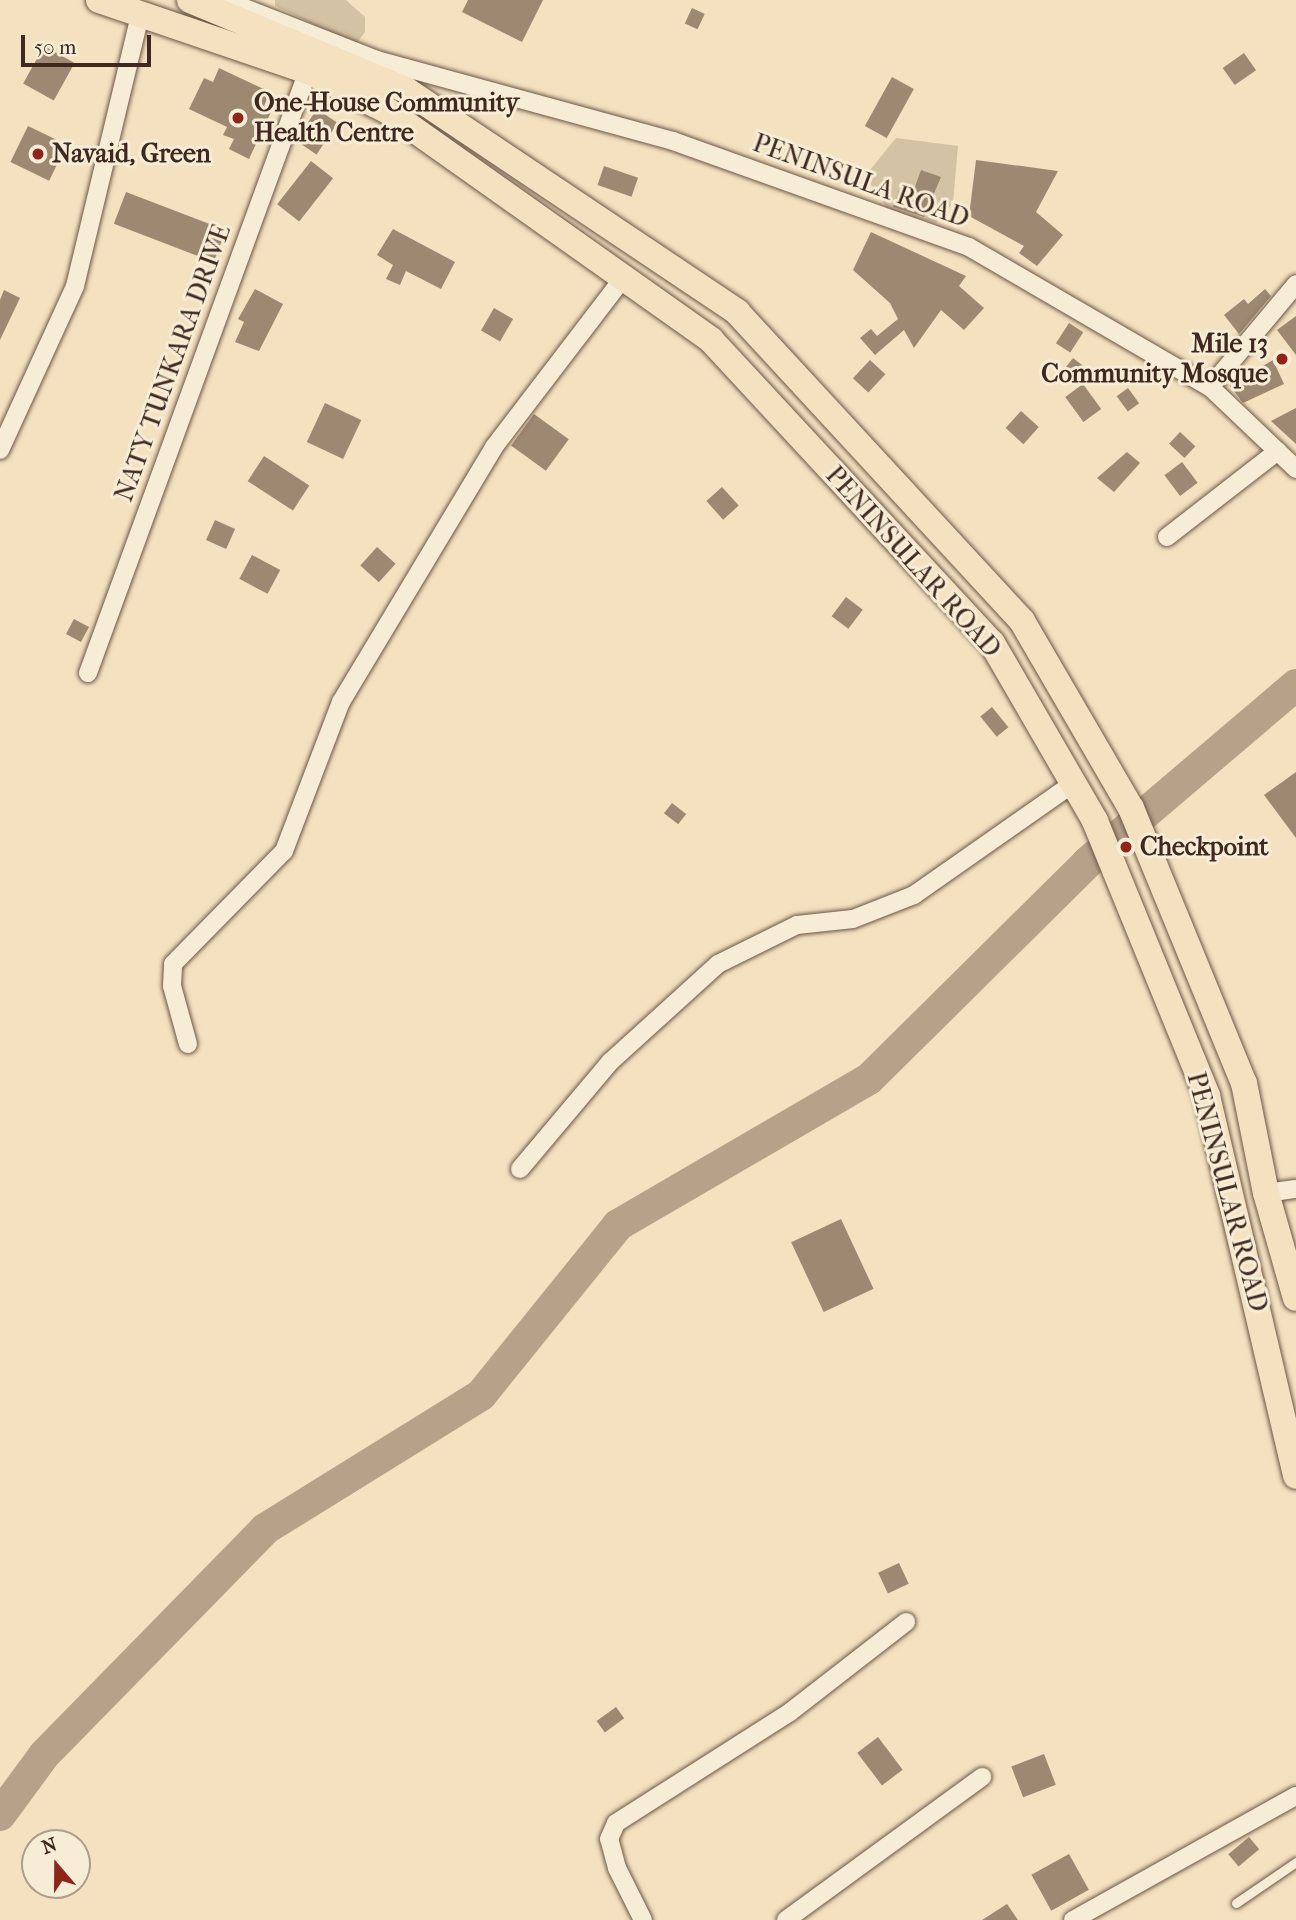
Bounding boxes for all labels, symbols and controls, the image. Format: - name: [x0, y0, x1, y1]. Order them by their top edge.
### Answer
- scale bar: [24, 21, 154, 65]
- text: 50 m: [34, 35, 77, 59]
- place label: One-House Community Health Centre: [254, 87, 519, 148]
- marker: One-House Community Health Centre: [228, 108, 248, 128]
- street label: PENINSULA ROAD: [749, 127, 973, 235]
- place label: Navaid, Green: [52, 138, 211, 170]
- marker: Navaid, Green: [30, 146, 46, 162]
- street label: NATY TUNKARA DRIVE: [108, 220, 238, 506]
- place label: Mile 13 Community Mosque: [1041, 328, 1268, 390]
- marker: Mile 13 Community Mosque: [1274, 351, 1290, 367]
- street label: PENINSULAR ROAD: [819, 460, 1007, 664]
- place label: Checkpoint: [1140, 831, 1269, 863]
- marker: Checkpoint: [1118, 839, 1134, 855]
- street label: PENINSULAR ROAD: [1180, 1069, 1274, 1315]
- north arrow: [21, 1829, 91, 1899]
- text: N: [39, 1833, 60, 1859]

